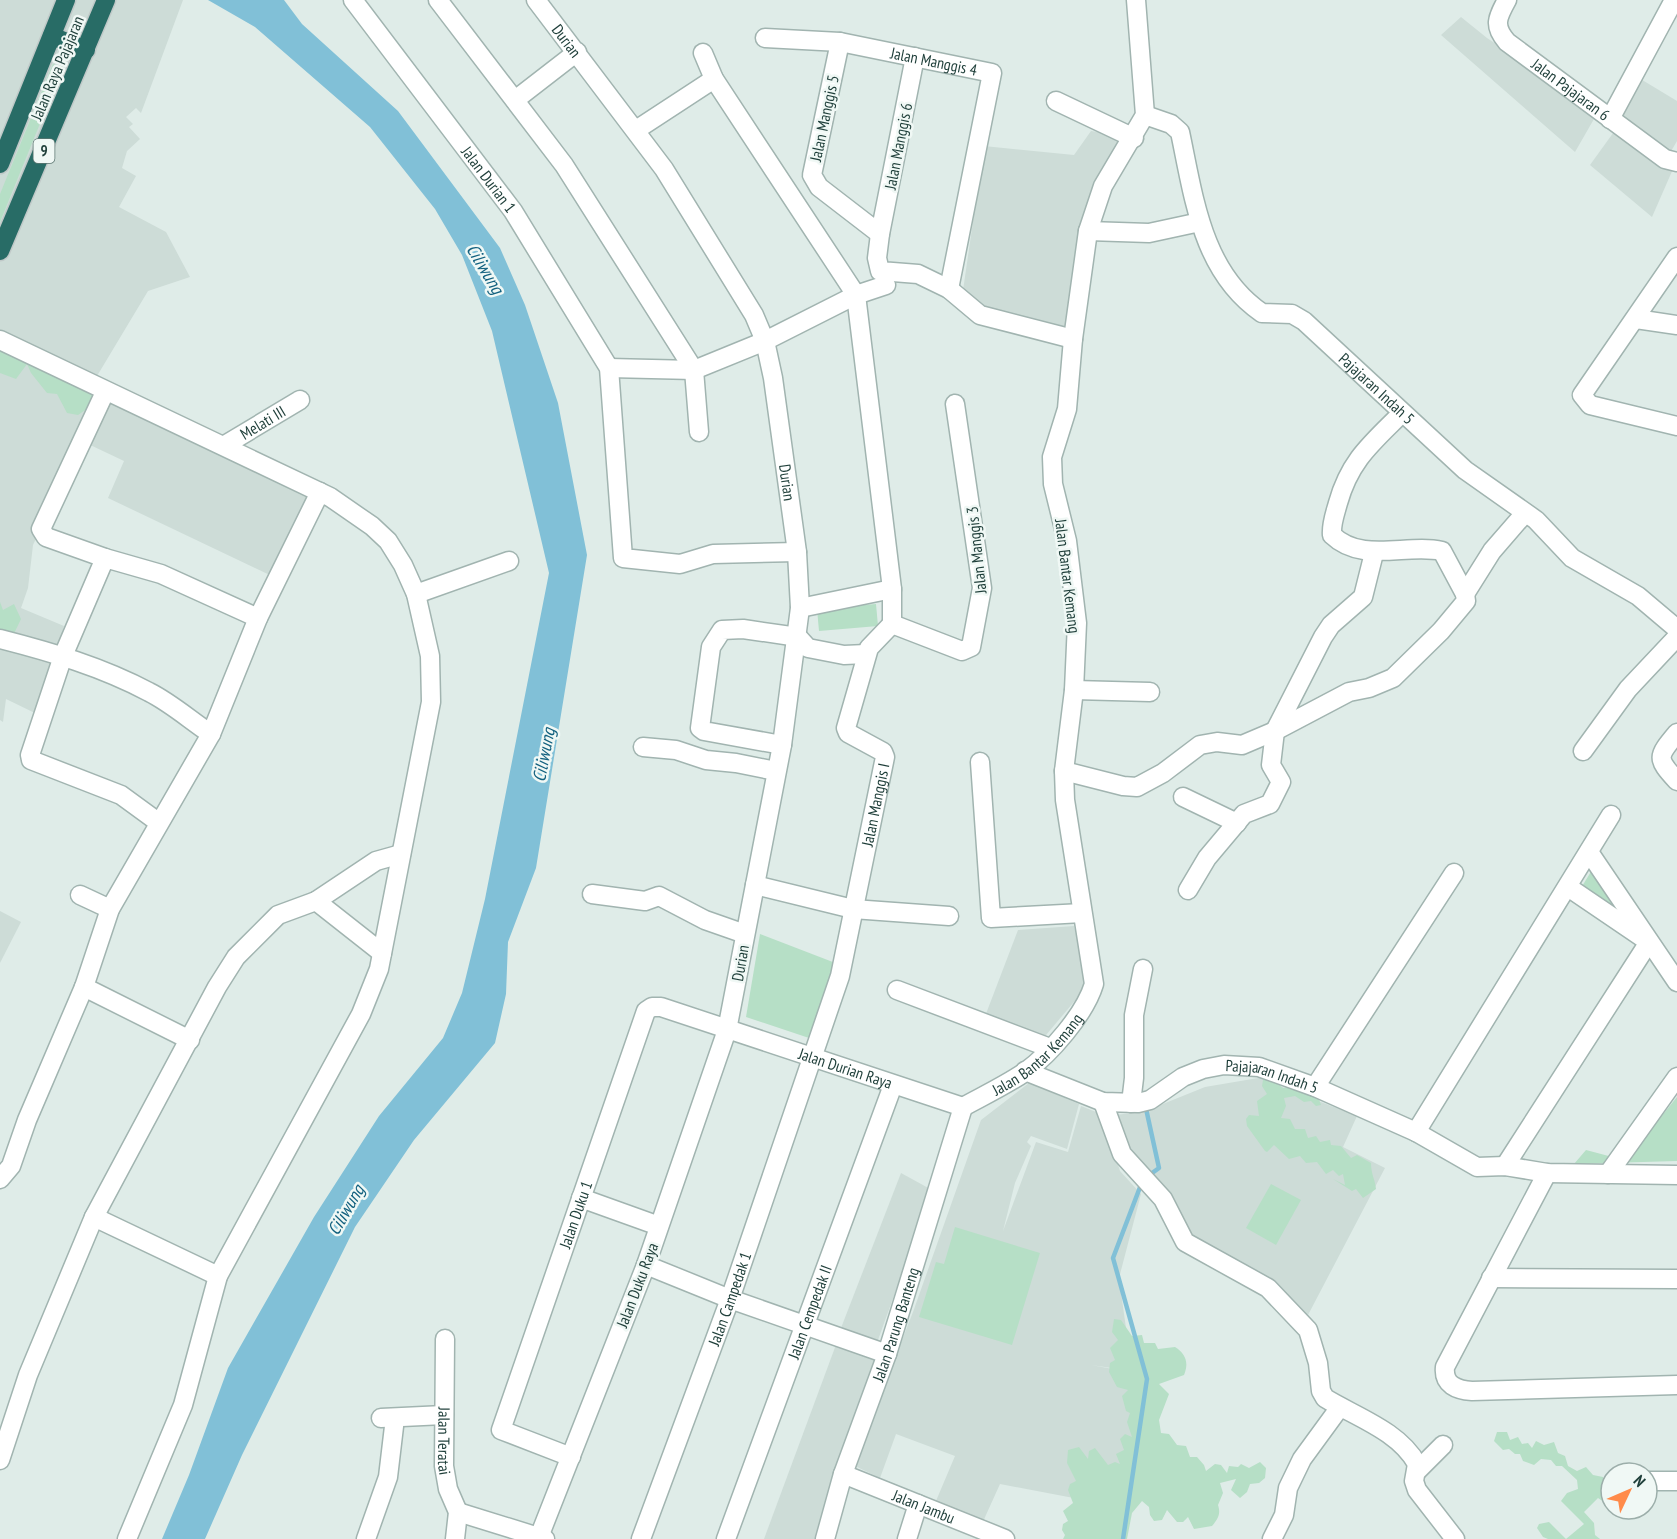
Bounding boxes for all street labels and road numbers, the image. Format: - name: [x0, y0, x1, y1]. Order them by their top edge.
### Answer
- street label: Jalan Raya Pajajaran: [26, 13, 88, 124]
- street label: Durian: [548, 20, 586, 61]
- street label: Jalan Manggis 4: [888, 42, 979, 80]
- street label: Jalan Pajajaran 6: [1527, 53, 1614, 125]
- street label: Jalan Manggis 5: [805, 73, 843, 164]
- street label: Jalan Manggis 6: [880, 101, 916, 192]
- road number: 9: [34, 139, 54, 163]
- street label: Jalan Durian 1: [457, 141, 521, 216]
- street label: Pajajaran Indah 5: [1335, 348, 1419, 428]
- street label: Melati III: [236, 401, 289, 444]
- street label: Durian: [775, 463, 800, 502]
- street label: Jalan Manggis 3: [961, 505, 991, 596]
- street label: Jalan Bantar Kemang: [1051, 517, 1085, 634]
- street label: Jalan Manggis I: [857, 761, 893, 849]
- street label: Durian: [727, 943, 753, 983]
- street label: Jalan Bantar Kemang: [988, 1009, 1087, 1100]
- street label: Jalan Durian Raya: [795, 1043, 895, 1093]
- street label: Pajajaran Indah 5: [1225, 1055, 1321, 1097]
- street label: Jalan Duku 1: [554, 1178, 596, 1252]
- street label: Jalan Duku Raya: [611, 1240, 662, 1331]
- street label: Jalan Campedak 1: [703, 1249, 755, 1349]
- street label: Jalan Cempedak II: [783, 1262, 836, 1362]
- street label: Jalan Parung Banteng: [867, 1265, 923, 1385]
- street label: Jalan Teratai: [434, 1406, 455, 1476]
- street label: Jalan Jambu: [889, 1485, 958, 1528]

